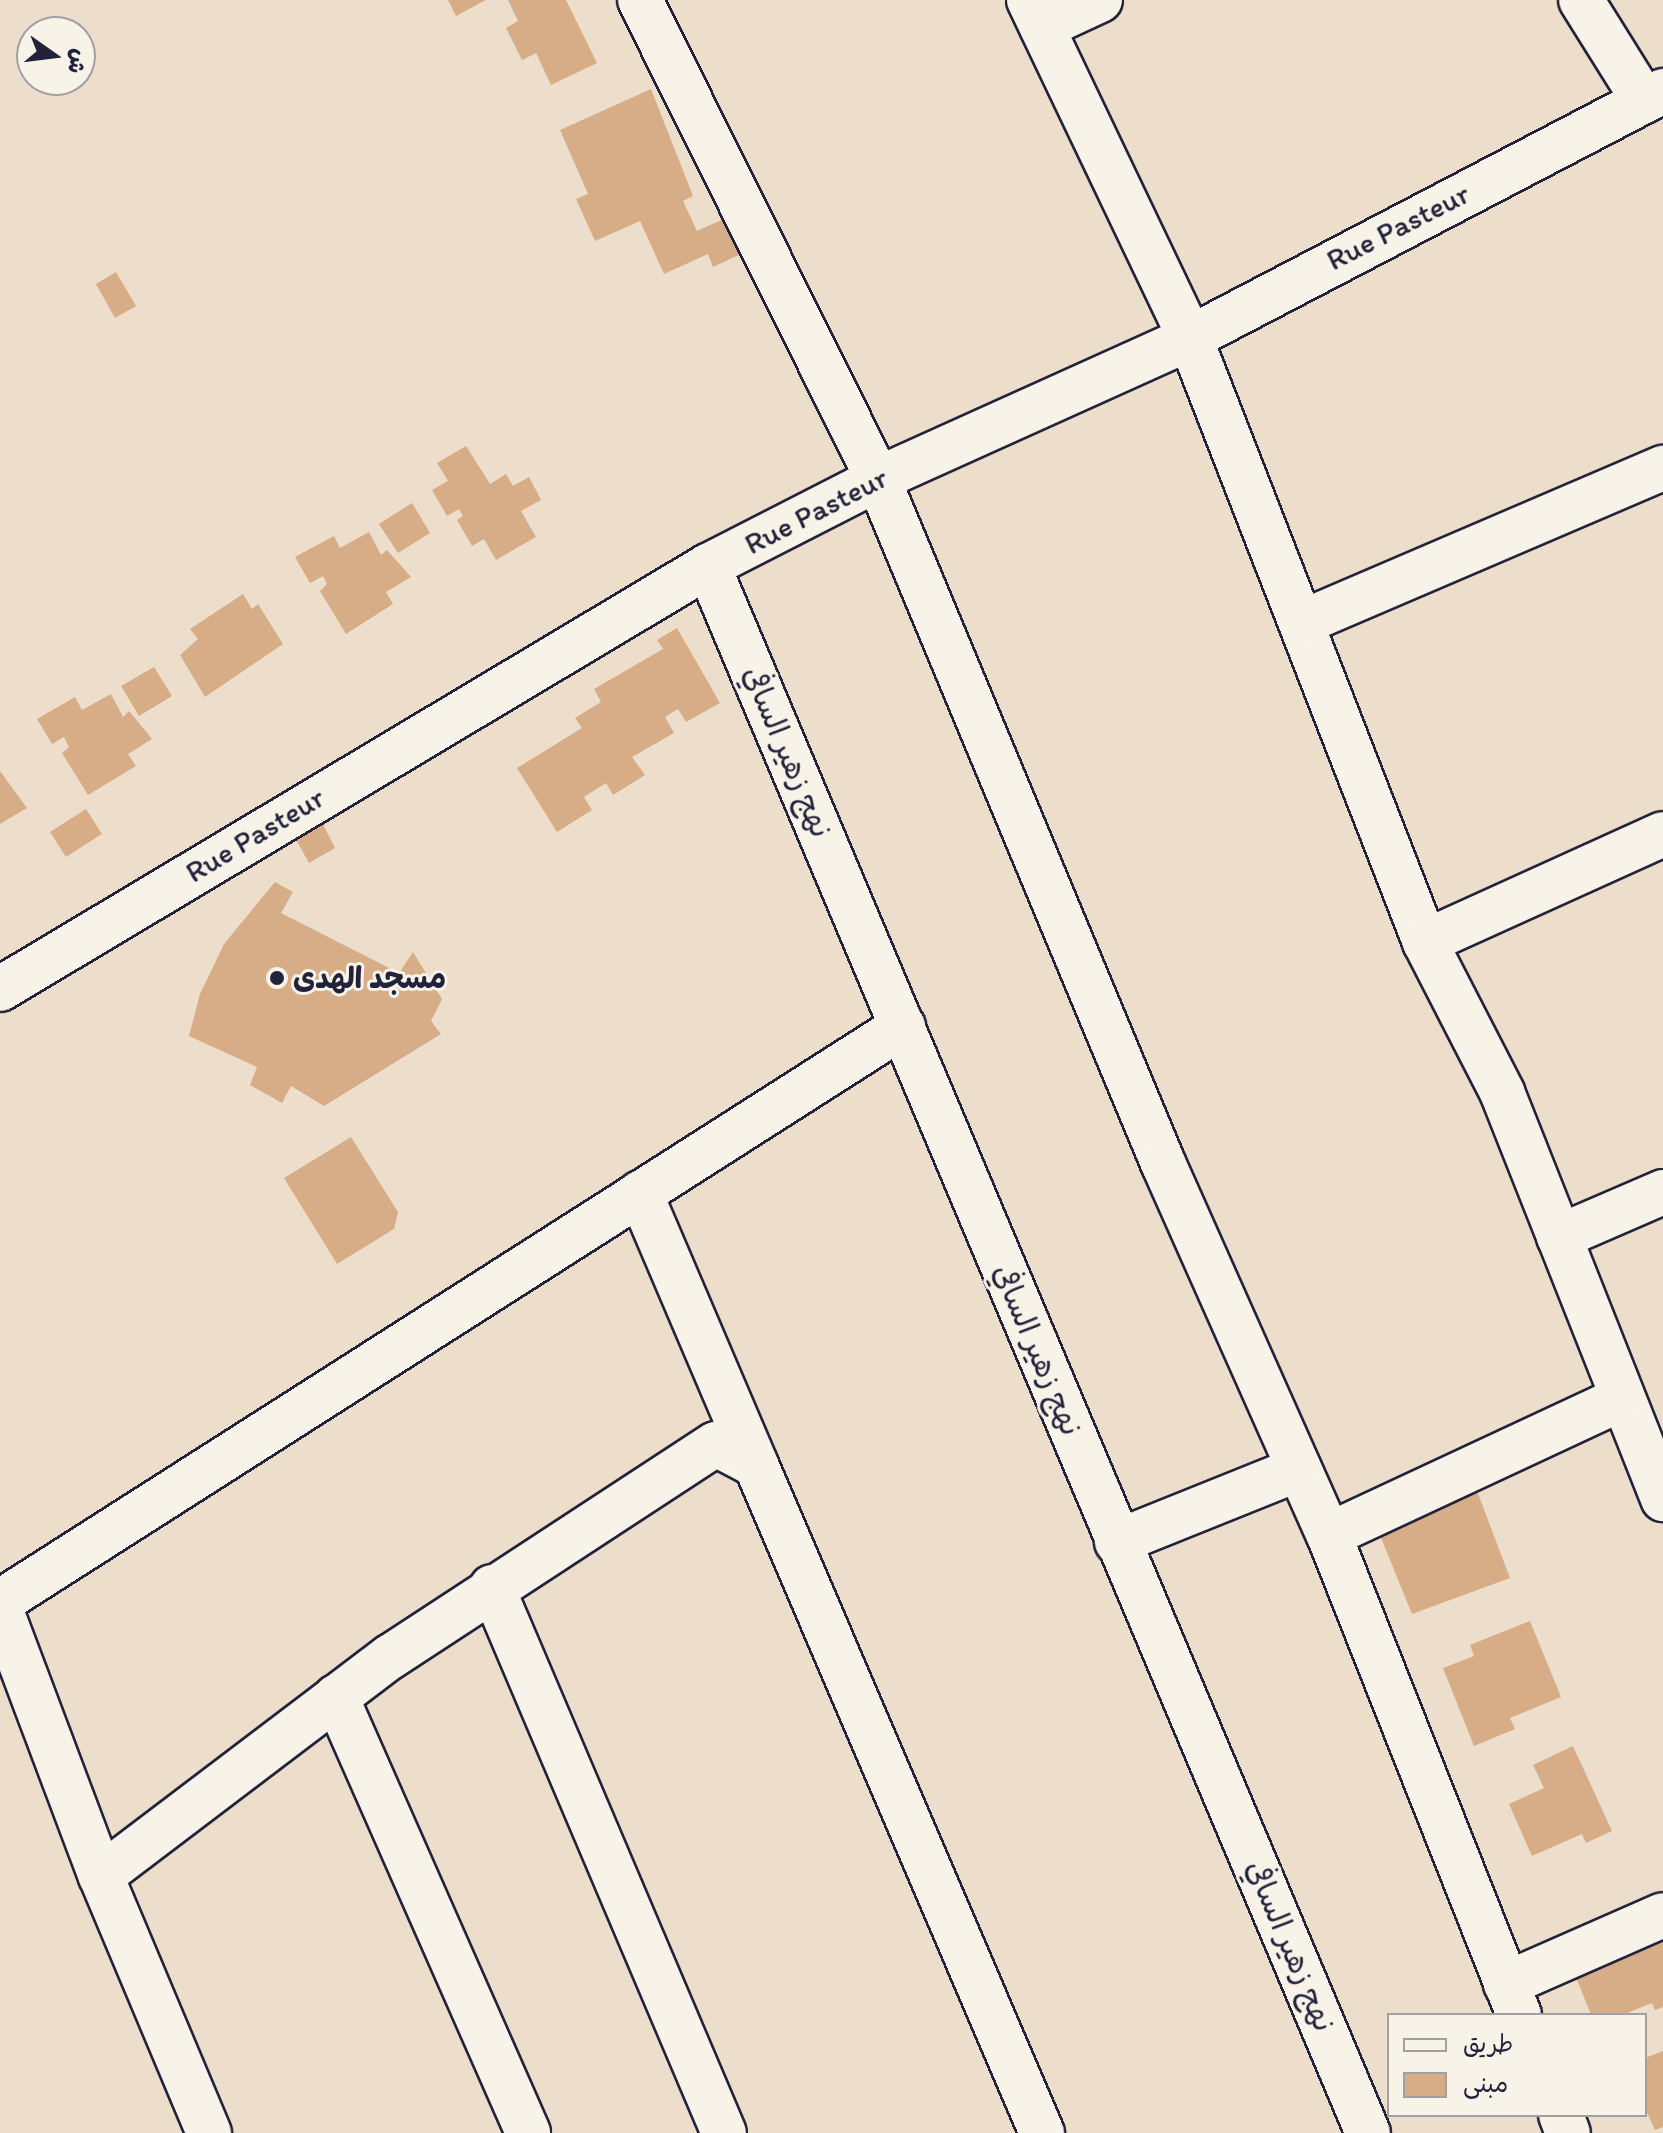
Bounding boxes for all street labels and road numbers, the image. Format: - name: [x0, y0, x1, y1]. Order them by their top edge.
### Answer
- street label: Rue Pasteur: [1321, 176, 1475, 278]
- street label: Rue Pasteur: [739, 460, 893, 562]
- street label: نهج زهير السافي: [735, 661, 839, 843]
- street label: Rue Pasteur: [179, 780, 331, 890]
- street label: نهج زهير السافي: [985, 1259, 1089, 1441]
- street label: نهج زهير السافي: [1238, 1855, 1342, 2037]

